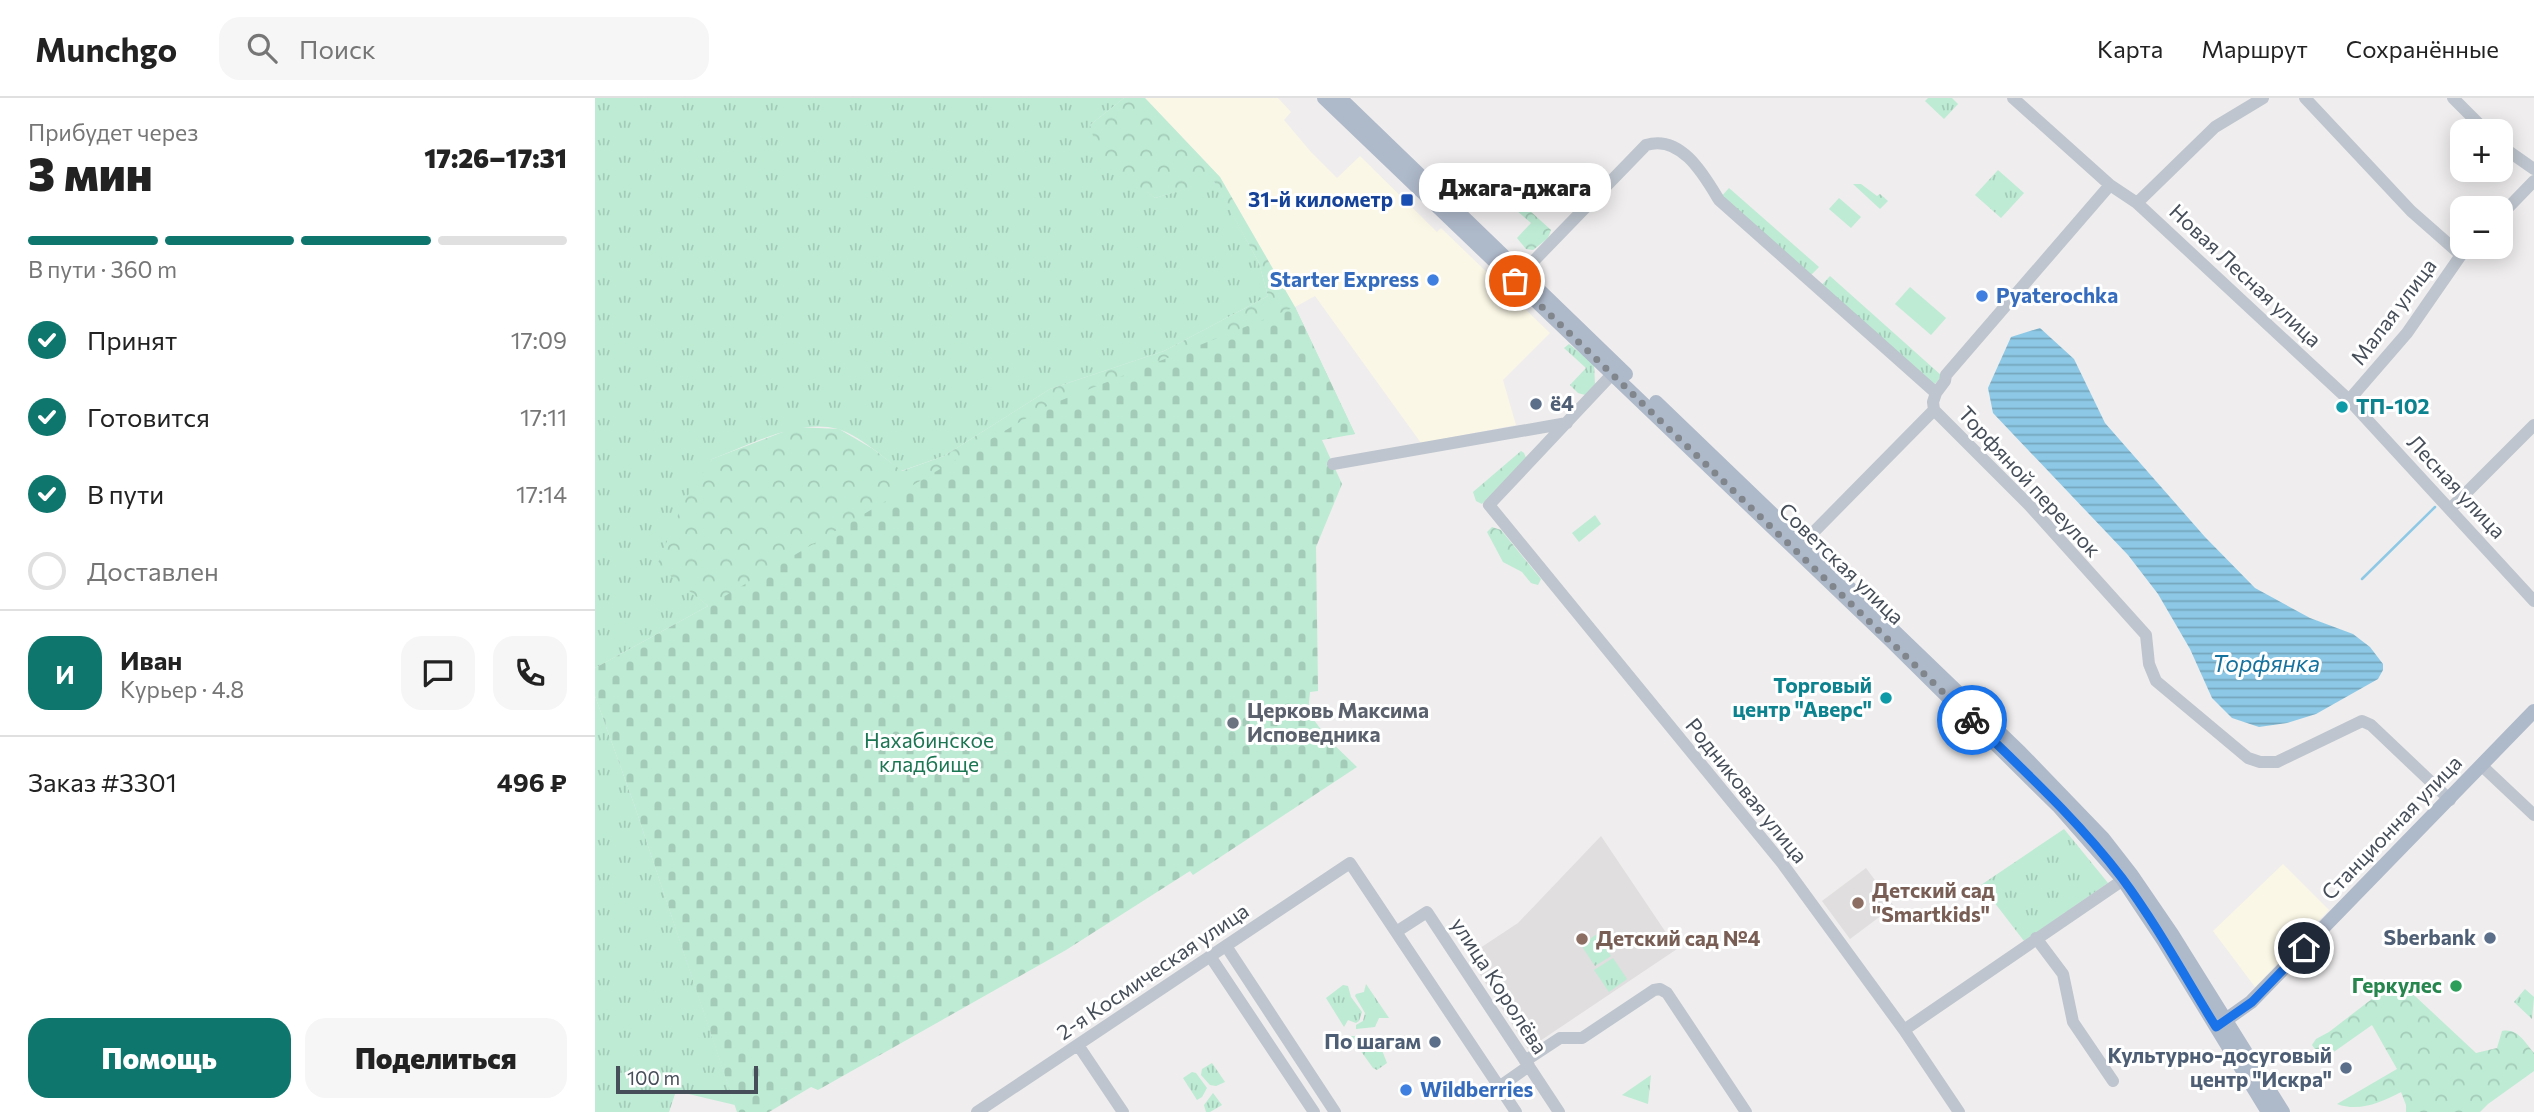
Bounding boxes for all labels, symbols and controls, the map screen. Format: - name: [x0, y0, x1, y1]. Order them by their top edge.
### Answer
- search box: [219, 17, 709, 80]
- text: Munchgo: [35, 28, 177, 69]
- icon: search: [243, 29, 281, 67]
- text: Поиск: [299, 33, 376, 64]
- text: Карта: [2097, 34, 2163, 63]
- text: Маршрут: [2201, 34, 2308, 63]
- text: Сохранённые: [2346, 34, 2499, 63]
- text: Прибудет через: [28, 118, 198, 146]
- map controls: [2450, 119, 2513, 259]
- button: +: [2450, 119, 2513, 182]
- text: 17:26–17:31: [424, 142, 567, 173]
- text: 3 мин: [28, 144, 153, 200]
- callout: Джага-джага: [1419, 162, 1611, 211]
- text: Джага-джага: [1439, 173, 1591, 201]
- place label: 31-й километр: [1248, 186, 1393, 211]
- marker: 31-й километр: [1399, 192, 1415, 208]
- button: −: [2450, 196, 2513, 259]
- street label: Новая Лесная улица: [2165, 198, 2327, 352]
- pin: [1485, 251, 1545, 311]
- street label: Малая улица: [2345, 253, 2441, 369]
- text: В пути · 360 m: [28, 255, 177, 283]
- icon: bag: [1496, 262, 1534, 300]
- place label: Starter Express: [1270, 266, 1419, 291]
- marker: Starter Express: [1425, 272, 1441, 288]
- place label: Pyaterochka: [1996, 282, 2118, 307]
- marker: Pyaterochka: [1974, 288, 1990, 304]
- icon: check: [28, 321, 66, 359]
- text: Принят: [87, 324, 177, 355]
- text: 17:09: [511, 326, 567, 354]
- place label: ё4: [1550, 390, 1574, 415]
- place label: ТП-102: [2356, 393, 2430, 418]
- marker: ё4: [1528, 396, 1544, 412]
- icon: check: [28, 398, 66, 436]
- marker: ТП-102: [2334, 399, 2350, 415]
- street label: Торфяной переулок: [1954, 400, 2106, 562]
- text: Готовится: [87, 401, 210, 432]
- text: 17:11: [520, 403, 567, 431]
- street label: Лесная улица: [2403, 429, 2511, 543]
- icon: check: [28, 475, 66, 513]
- text: В пути: [87, 478, 164, 509]
- text: 17:14: [516, 480, 567, 508]
- street label: Советская улица: [1774, 497, 1910, 629]
- text: Доставлен: [87, 555, 219, 586]
- button: chat: [401, 636, 475, 710]
- button: phone: [493, 636, 567, 710]
- text: Иван: [120, 644, 182, 675]
- water label: Торфянка: [2212, 649, 2320, 677]
- text: И: [55, 658, 75, 689]
- place label: Торговый центр "Аверс": [1732, 672, 1872, 721]
- text: Курьер · 4.8: [120, 675, 244, 703]
- courier: [1937, 685, 2007, 755]
- marker: Торговый центр "Аверс": [1878, 690, 1894, 706]
- place label: Церковь Максима Исповедника: [1247, 697, 1429, 746]
- icon: bike: [1953, 701, 1991, 739]
- street label: Родниковая улица: [1681, 713, 1813, 868]
- marker: Церковь Максима Исповедника: [1225, 715, 1241, 731]
- park label: Нахабинское кладбище: [864, 727, 994, 776]
- street label: Станционная улица: [2316, 750, 2466, 904]
- text: Заказ #3301: [28, 766, 177, 797]
- text: 496 ₽: [497, 766, 567, 797]
- place label: Детский сад "Smartkids": [1872, 877, 1995, 926]
- marker: Детский сад "Smartkids": [1850, 895, 1866, 911]
- street label: 2-я Космическая улица: [1051, 897, 1253, 1044]
- street label: улица Королёва: [1447, 912, 1554, 1058]
- pin: [2274, 918, 2334, 978]
- place label: Sberbank: [2384, 924, 2476, 949]
- place label: Детский сад №4: [1596, 925, 1761, 950]
- icon: home: [2285, 929, 2323, 967]
- marker: Sberbank: [2482, 930, 2498, 946]
- marker: Детский сад №4: [1574, 931, 1590, 947]
- place label: Геркулес: [2352, 972, 2442, 997]
- marker: Геркулес: [2448, 978, 2464, 994]
- button: Помощь: [28, 1018, 291, 1098]
- button: Поделиться: [305, 1018, 567, 1098]
- place label: По шагам: [1324, 1028, 1421, 1053]
- marker: По шагам: [1427, 1034, 1443, 1050]
- place label: Культурно-досуговый центр "Искра": [2108, 1042, 2332, 1091]
- marker: Культурно-досуговый центр "Искра": [2338, 1060, 2354, 1076]
- scale bar: [616, 1063, 758, 1095]
- text: 100 m: [627, 1066, 680, 1089]
- place label: Wildberries: [1420, 1076, 1534, 1101]
- marker: Wildberries: [1398, 1082, 1414, 1098]

